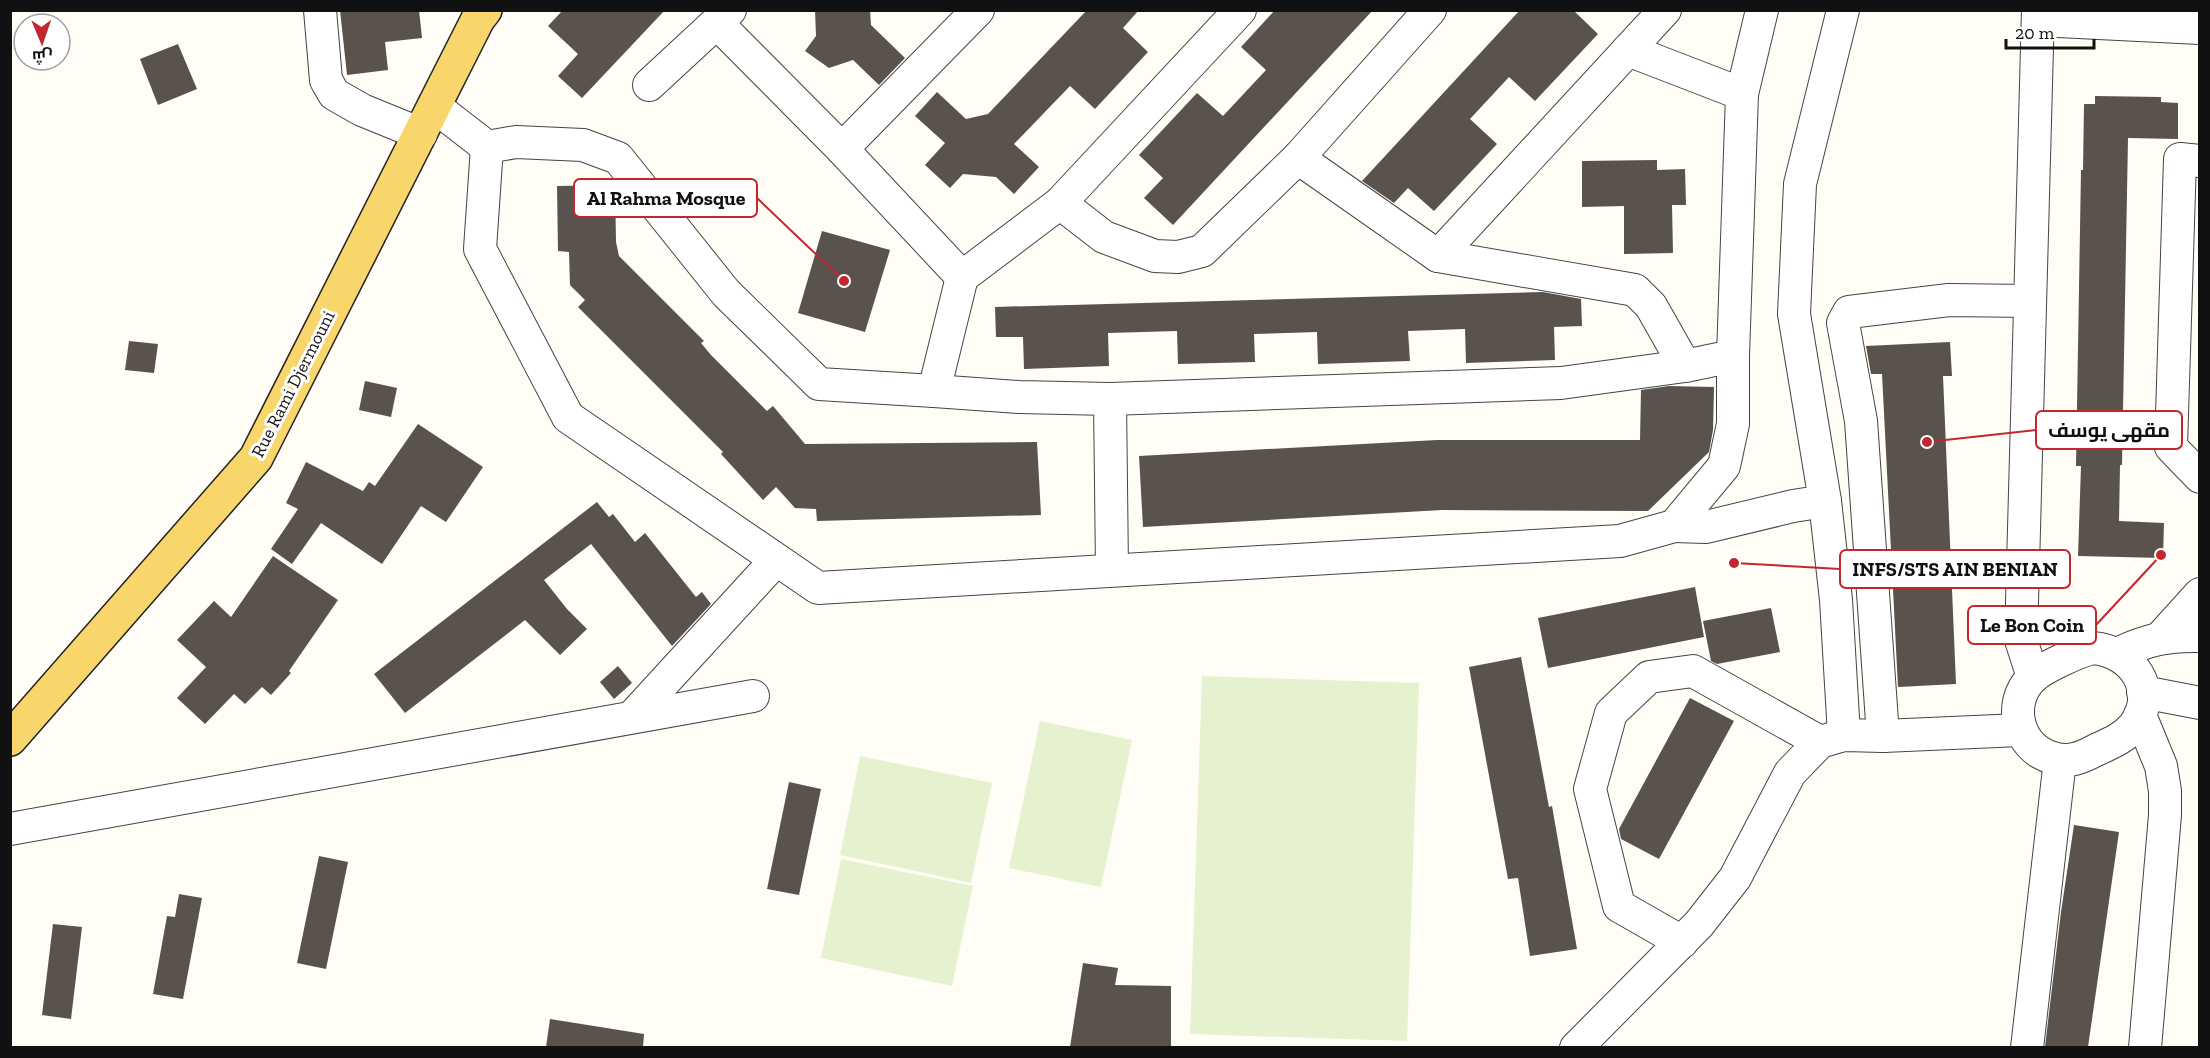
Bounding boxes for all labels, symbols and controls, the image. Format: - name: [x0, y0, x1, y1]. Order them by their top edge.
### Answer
- north arrow: [12, 12, 72, 72]
- scale bar: [2006, 12, 2094, 50]
- text: 20 m: [2015, 22, 2055, 44]
- text: ش: [32, 47, 53, 66]
- callout: Al Rahma Mosque: [574, 179, 757, 217]
- text: Al Rahma Mosque: [587, 186, 746, 210]
- street label: Rue Rami Djermouni: [246, 307, 340, 461]
- callout: مقهى يوسف: [2036, 411, 2182, 449]
- text: مقهى يوسف: [2048, 418, 2170, 443]
- callout: INFS/STS AIN BENIAN: [1840, 550, 2070, 588]
- text: INFS/STS AIN BENIAN: [1852, 557, 2058, 581]
- callout: Le Bon Coin: [1968, 606, 2096, 644]
- text: Le Bon Coin: [1980, 613, 2084, 637]

